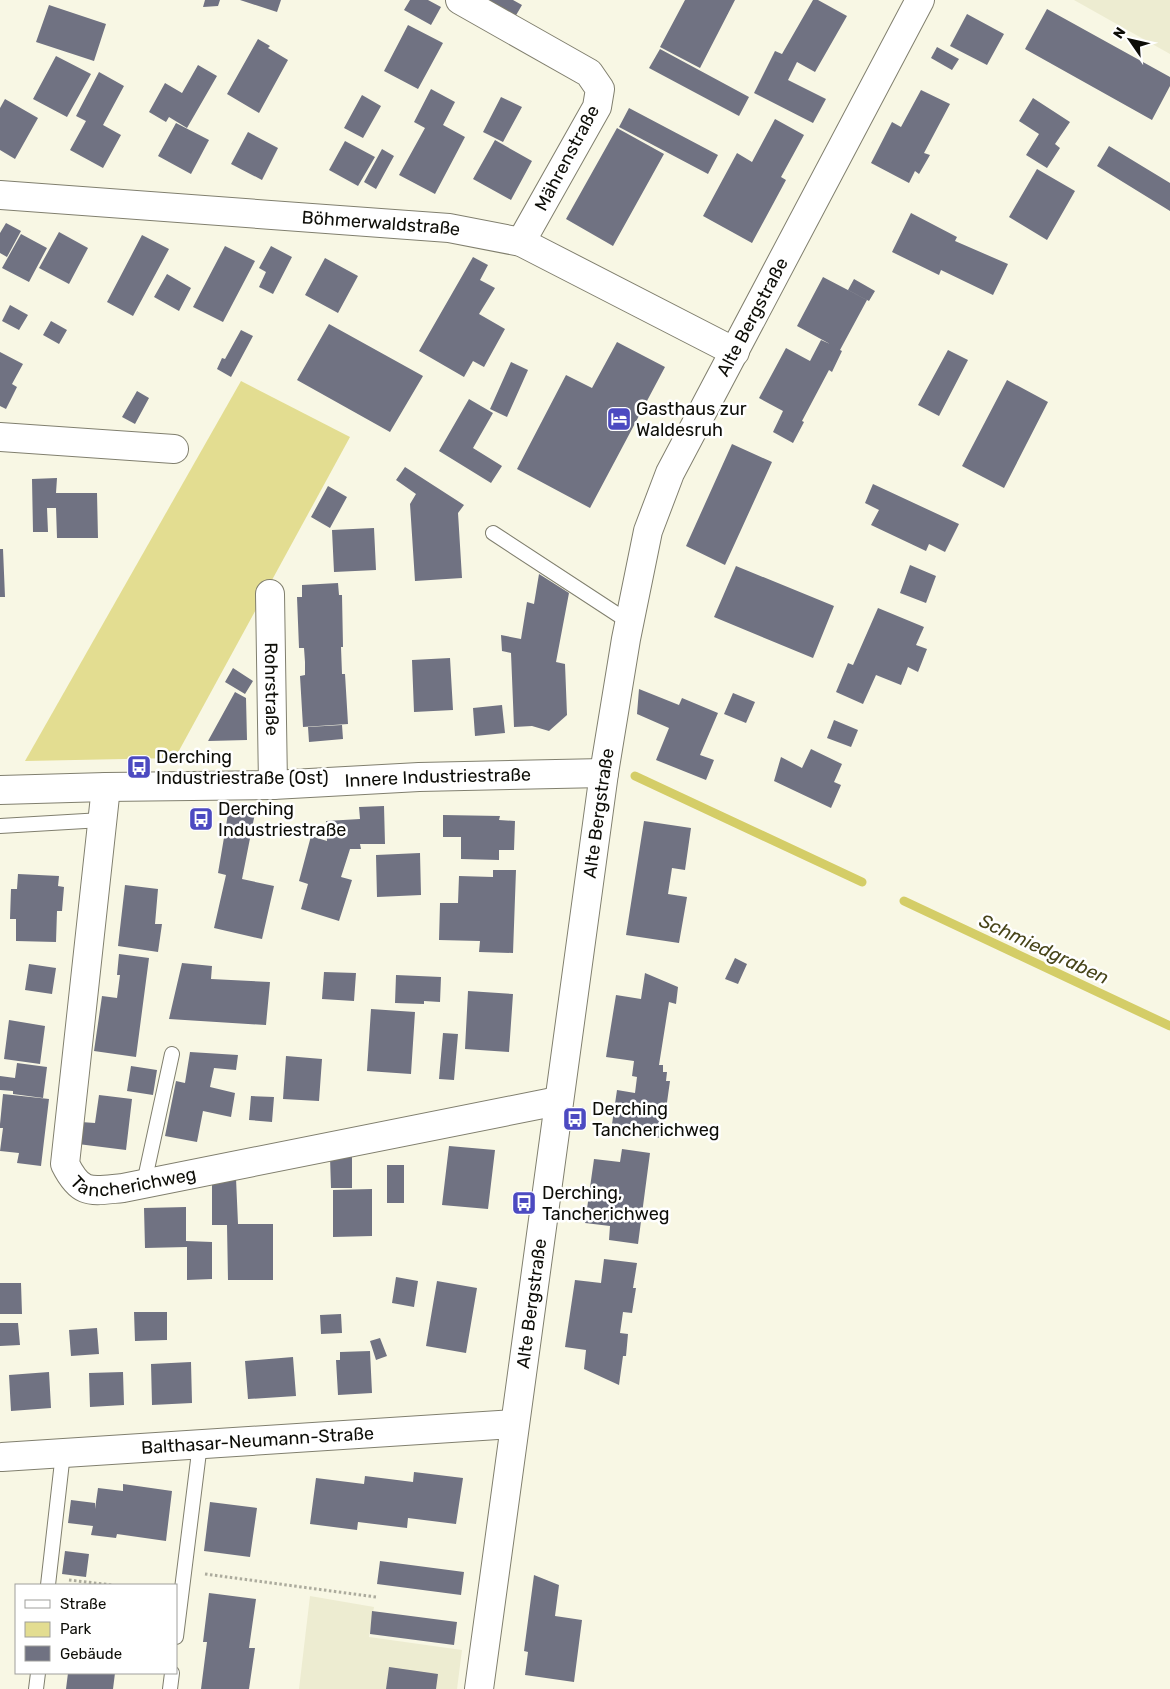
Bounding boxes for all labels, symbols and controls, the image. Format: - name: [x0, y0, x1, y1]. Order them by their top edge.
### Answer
- north arrow: [1105, 15, 1155, 65]
- text: N: [1110, 24, 1130, 42]
- street label: Mährenstraße: [530, 101, 604, 215]
- street label: Böhmerwaldstraße: [301, 206, 462, 241]
- street label: Alte Bergstraße: [712, 254, 793, 380]
- place label: Gasthaus zur Waldesruh: [636, 398, 747, 441]
- hotel icon: Gasthaus zur Waldesruh: [606, 406, 632, 432]
- street label: Rohrstraße: [260, 642, 283, 736]
- place label: Derching Industriestraße (Ost): [156, 746, 329, 789]
- street label: Alte Bergstraße: [579, 746, 619, 880]
- bus stop icon: Derching Industriestraße (Ost): [126, 754, 152, 780]
- street label: Innere Industriestraße: [344, 764, 531, 792]
- place label: Derching Industriestraße: [218, 798, 346, 841]
- bus stop icon: Derching Industriestraße: [188, 806, 214, 832]
- water label: Schmiedgraben: [976, 909, 1112, 989]
- place label: Derching Tancherichweg: [592, 1098, 720, 1141]
- bus stop icon: Derching Tancherichweg: [562, 1106, 588, 1132]
- street label: Tancherichweg: [66, 1163, 198, 1201]
- place label: Derching, Tancherichweg: [542, 1182, 670, 1225]
- bus stop icon: Derching, Tancherichweg: [511, 1190, 537, 1216]
- street label: Alte Bergstraße: [512, 1237, 551, 1370]
- street label: Balthasar-Neumann-Straße: [140, 1422, 375, 1459]
- legend: [15, 1584, 178, 1674]
- text: Straße: [60, 1595, 106, 1613]
- text: Park: [60, 1620, 91, 1638]
- text: Gebäude: [60, 1645, 122, 1663]

